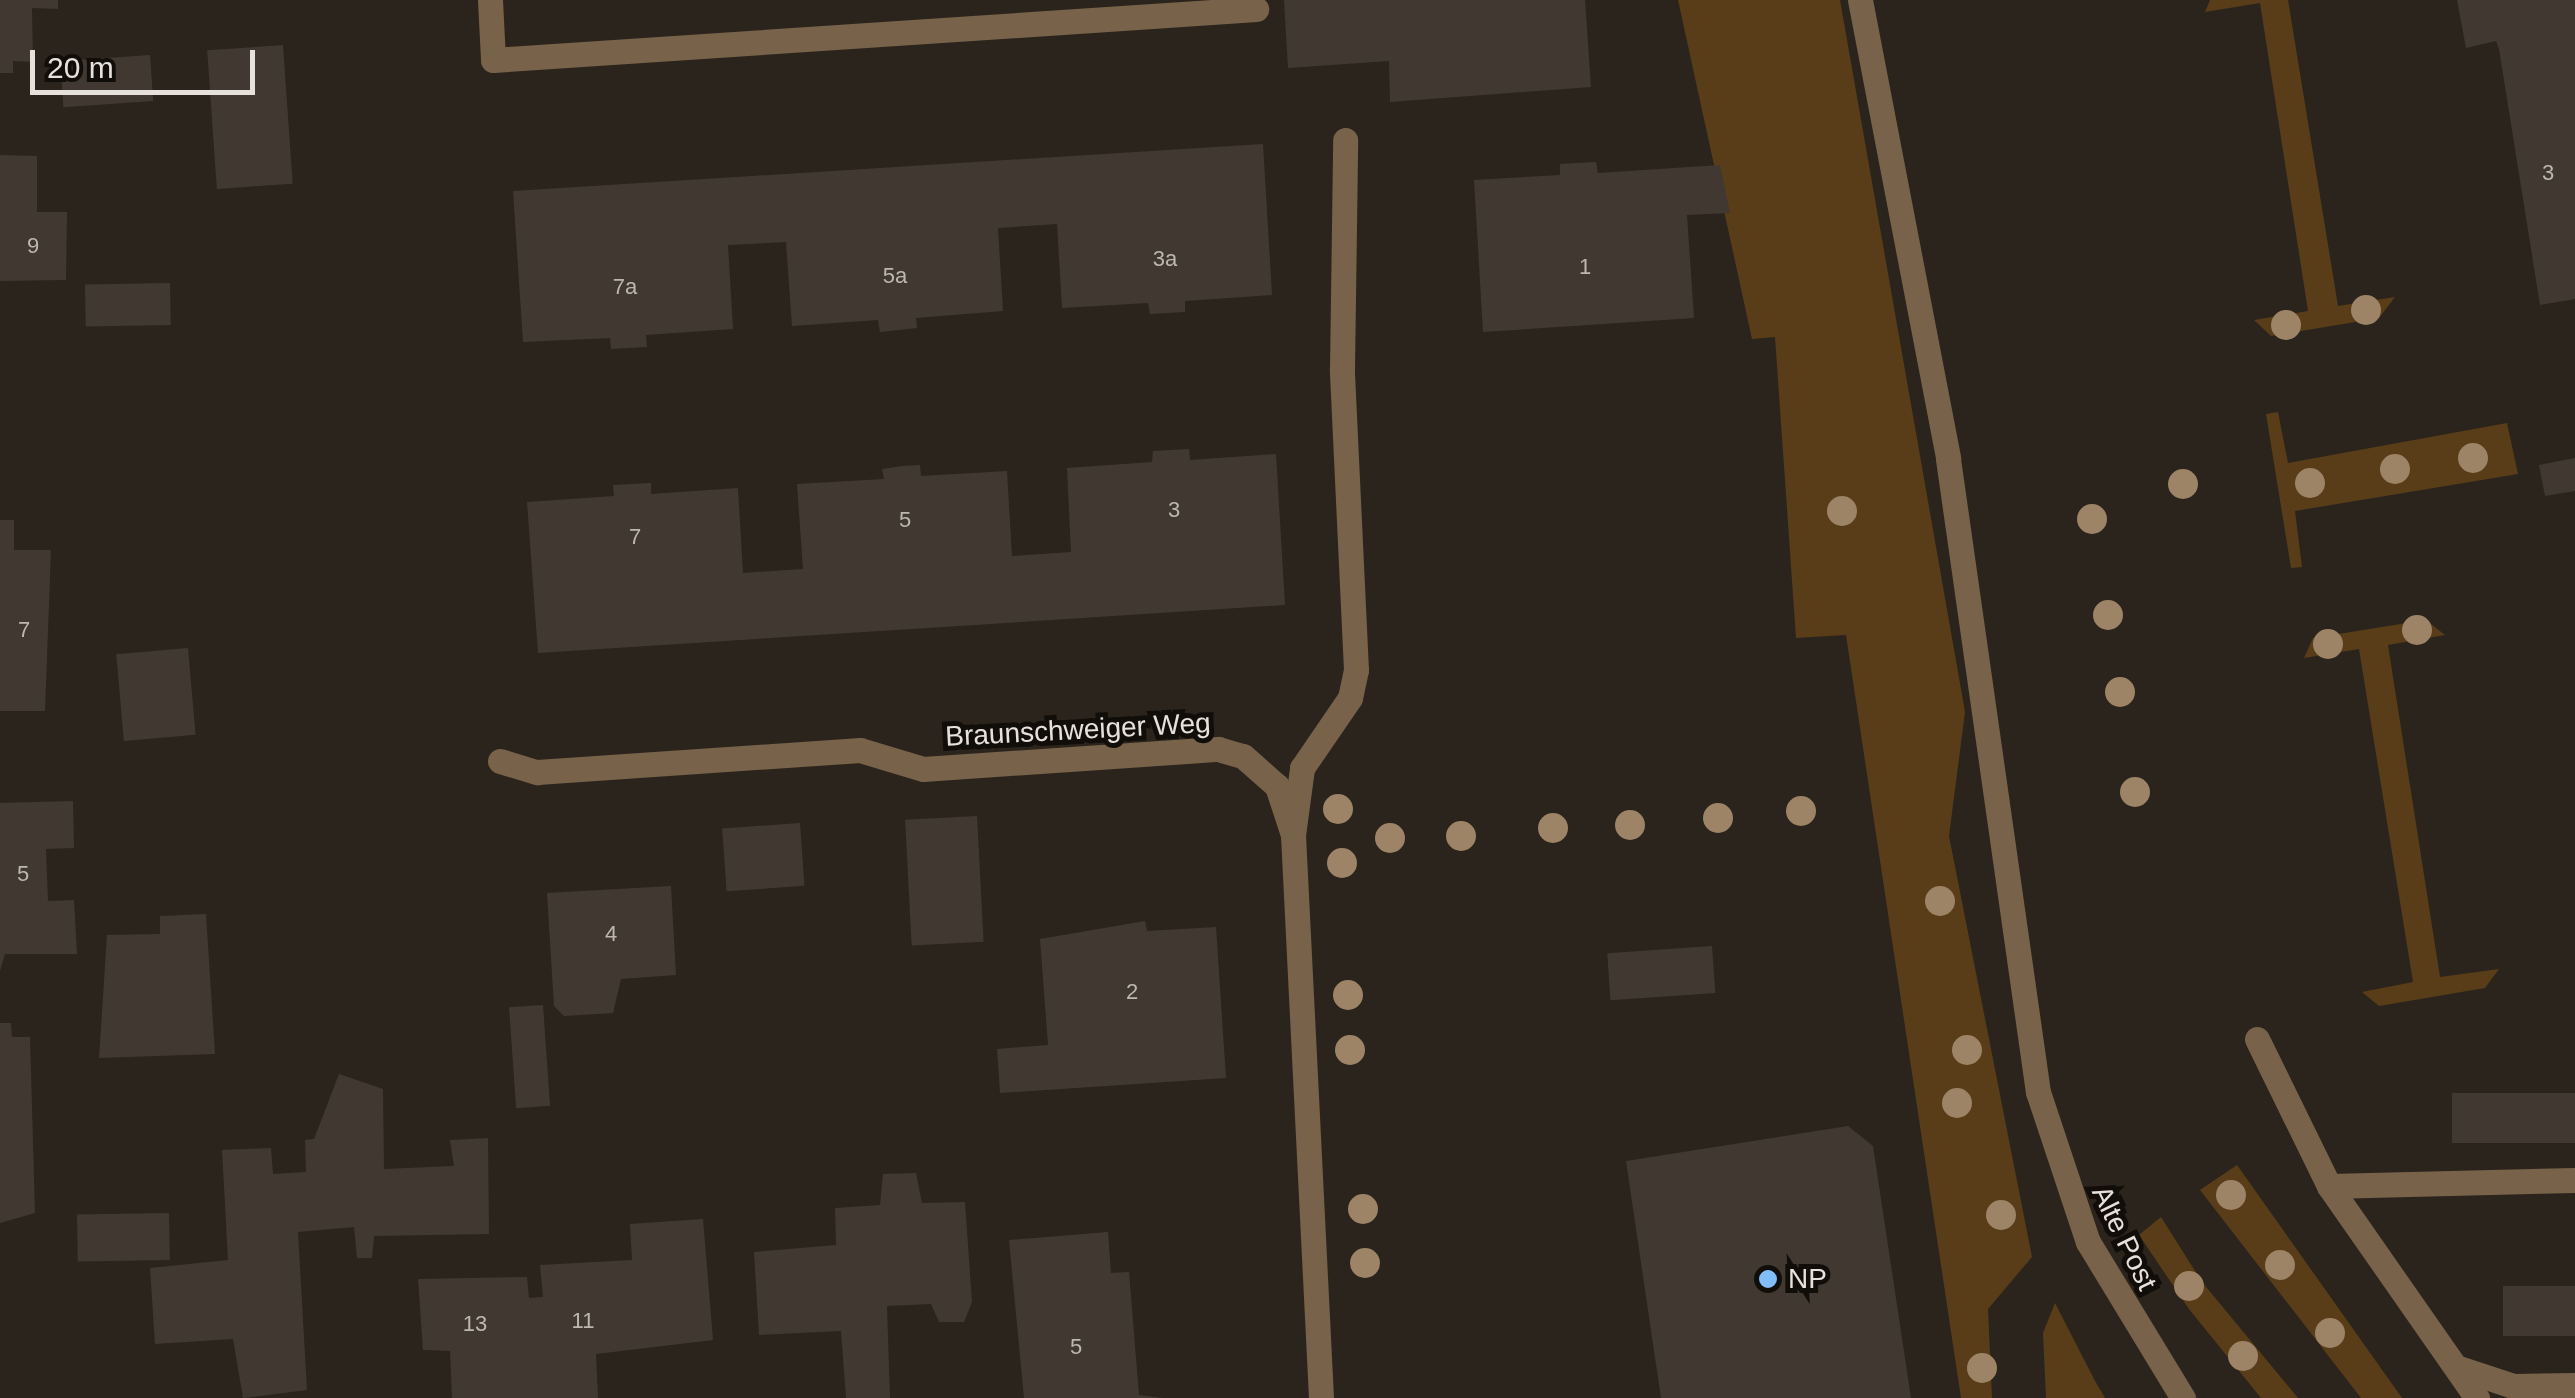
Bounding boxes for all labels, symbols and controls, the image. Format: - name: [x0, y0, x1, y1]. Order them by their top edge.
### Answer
- scale bar: [35, 30, 260, 92]
- text: 20 m: [47, 51, 114, 84]
- house number: 3: [2542, 160, 2554, 186]
- house number: 9: [27, 233, 39, 259]
- house number: 3a: [1153, 246, 1177, 272]
- house number: 1: [1579, 254, 1591, 280]
- house number: 5a: [883, 263, 907, 289]
- house number: 7a: [613, 274, 637, 300]
- house number: 3: [1168, 497, 1180, 523]
- house number: 5: [899, 507, 911, 533]
- house number: 7: [629, 524, 641, 550]
- house number: 7: [18, 617, 30, 643]
- street label: Braunschweiger Weg: [944, 706, 1212, 754]
- house number: 5: [17, 861, 29, 887]
- house number: 4: [605, 921, 617, 947]
- house number: 2: [1126, 979, 1138, 1005]
- street label: Alte Post: [2084, 1180, 2164, 1296]
- place label: NP: [1788, 1262, 1827, 1296]
- marker: NP: [1757, 1268, 1779, 1290]
- house number: 11: [572, 1308, 594, 1334]
- house number: 13: [463, 1311, 487, 1337]
- house number: 5: [1070, 1334, 1082, 1360]

